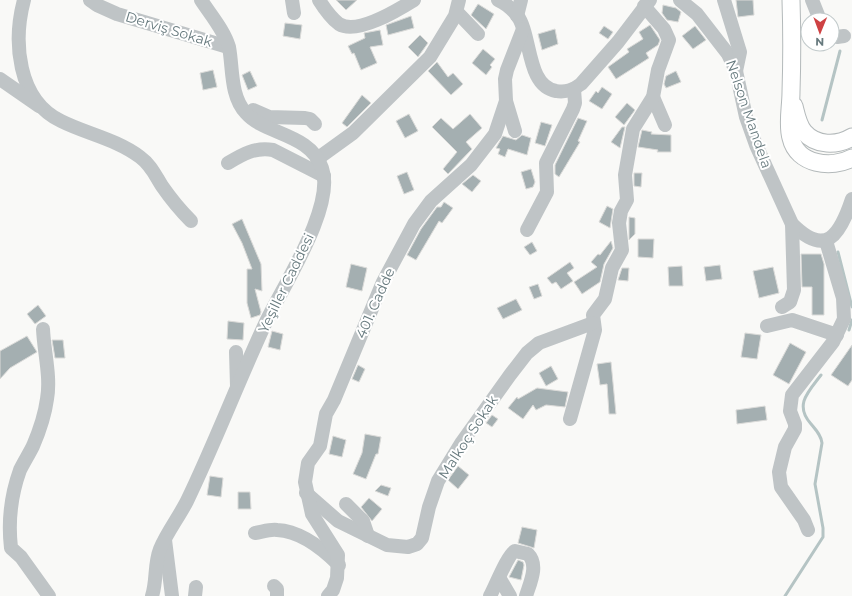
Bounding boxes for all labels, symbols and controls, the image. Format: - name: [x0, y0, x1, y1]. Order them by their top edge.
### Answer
- street label: Derviş Sokak: [123, 7, 215, 51]
- north arrow: [800, 12, 840, 52]
- text: N: [815, 35, 824, 49]
- street label: Nelson Mandela: [722, 57, 776, 171]
- street label: Yeşiller Caddesi: [254, 230, 318, 336]
- street label: 401. Cadde: [351, 265, 399, 341]
- street label: Malkoç Sokak: [434, 391, 502, 482]

